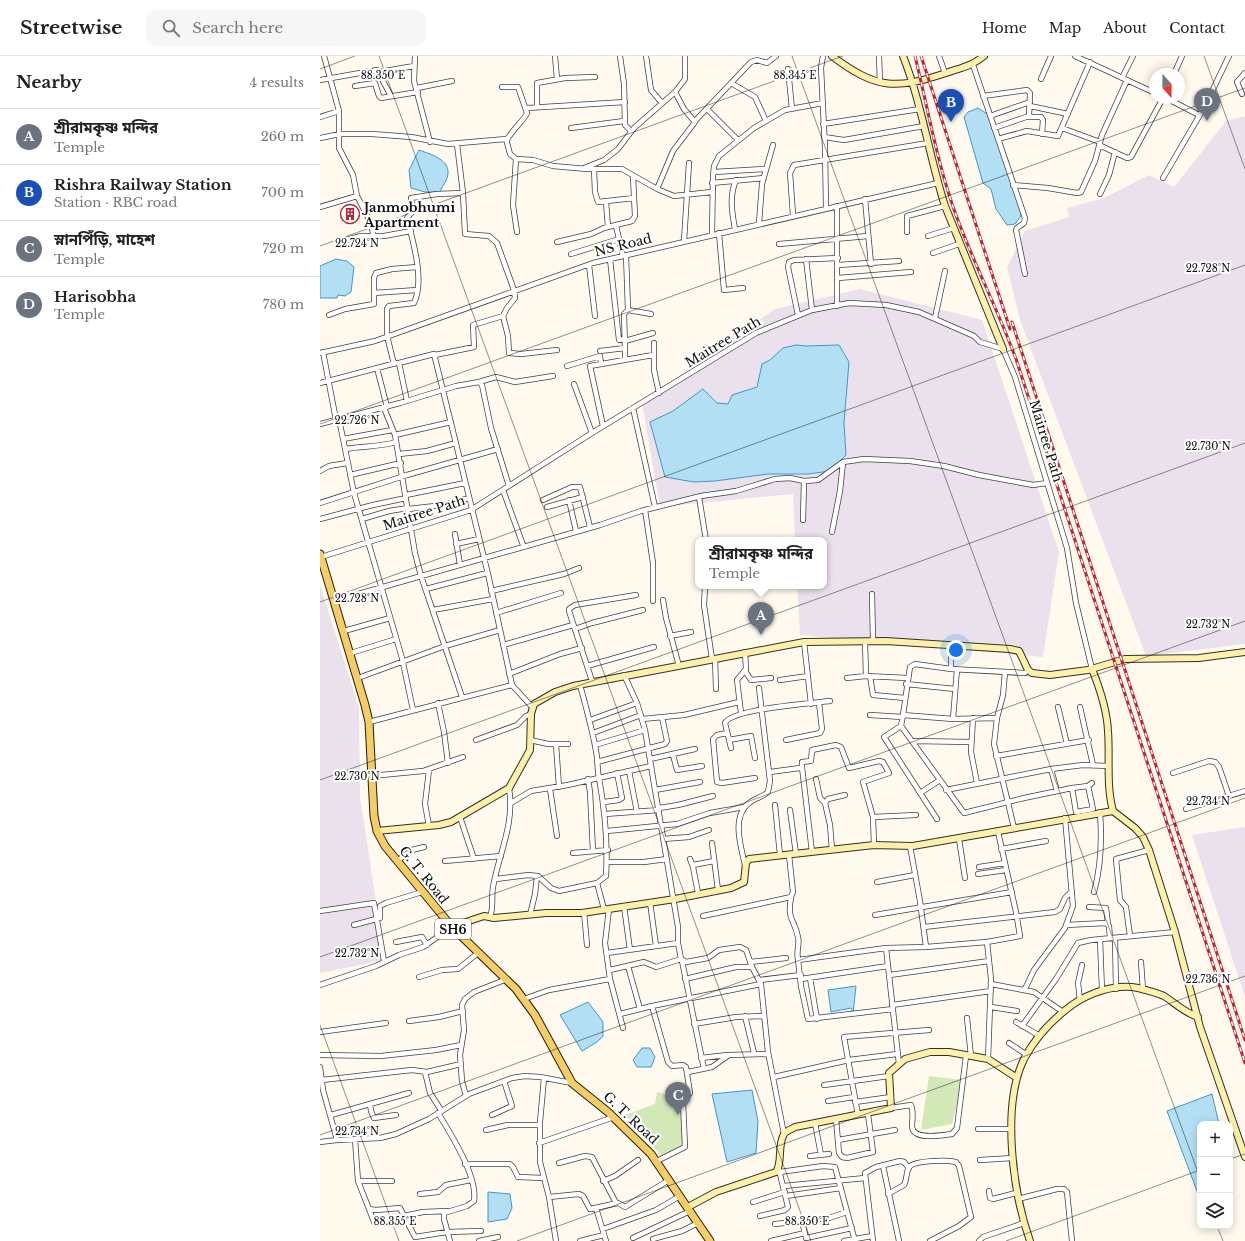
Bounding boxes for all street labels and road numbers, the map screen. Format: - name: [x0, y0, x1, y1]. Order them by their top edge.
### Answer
- street label: NS Road: [593, 230, 654, 260]
- street label: Maitree Path: [682, 313, 764, 371]
- street label: Maitree Path: [1025, 398, 1067, 484]
- street label: Maitree Path: [381, 492, 467, 534]
- street label: G. T. Road: [396, 843, 453, 907]
- road number: SH6: [435, 919, 471, 939]
- street label: G. T. Road: [600, 1088, 662, 1148]

